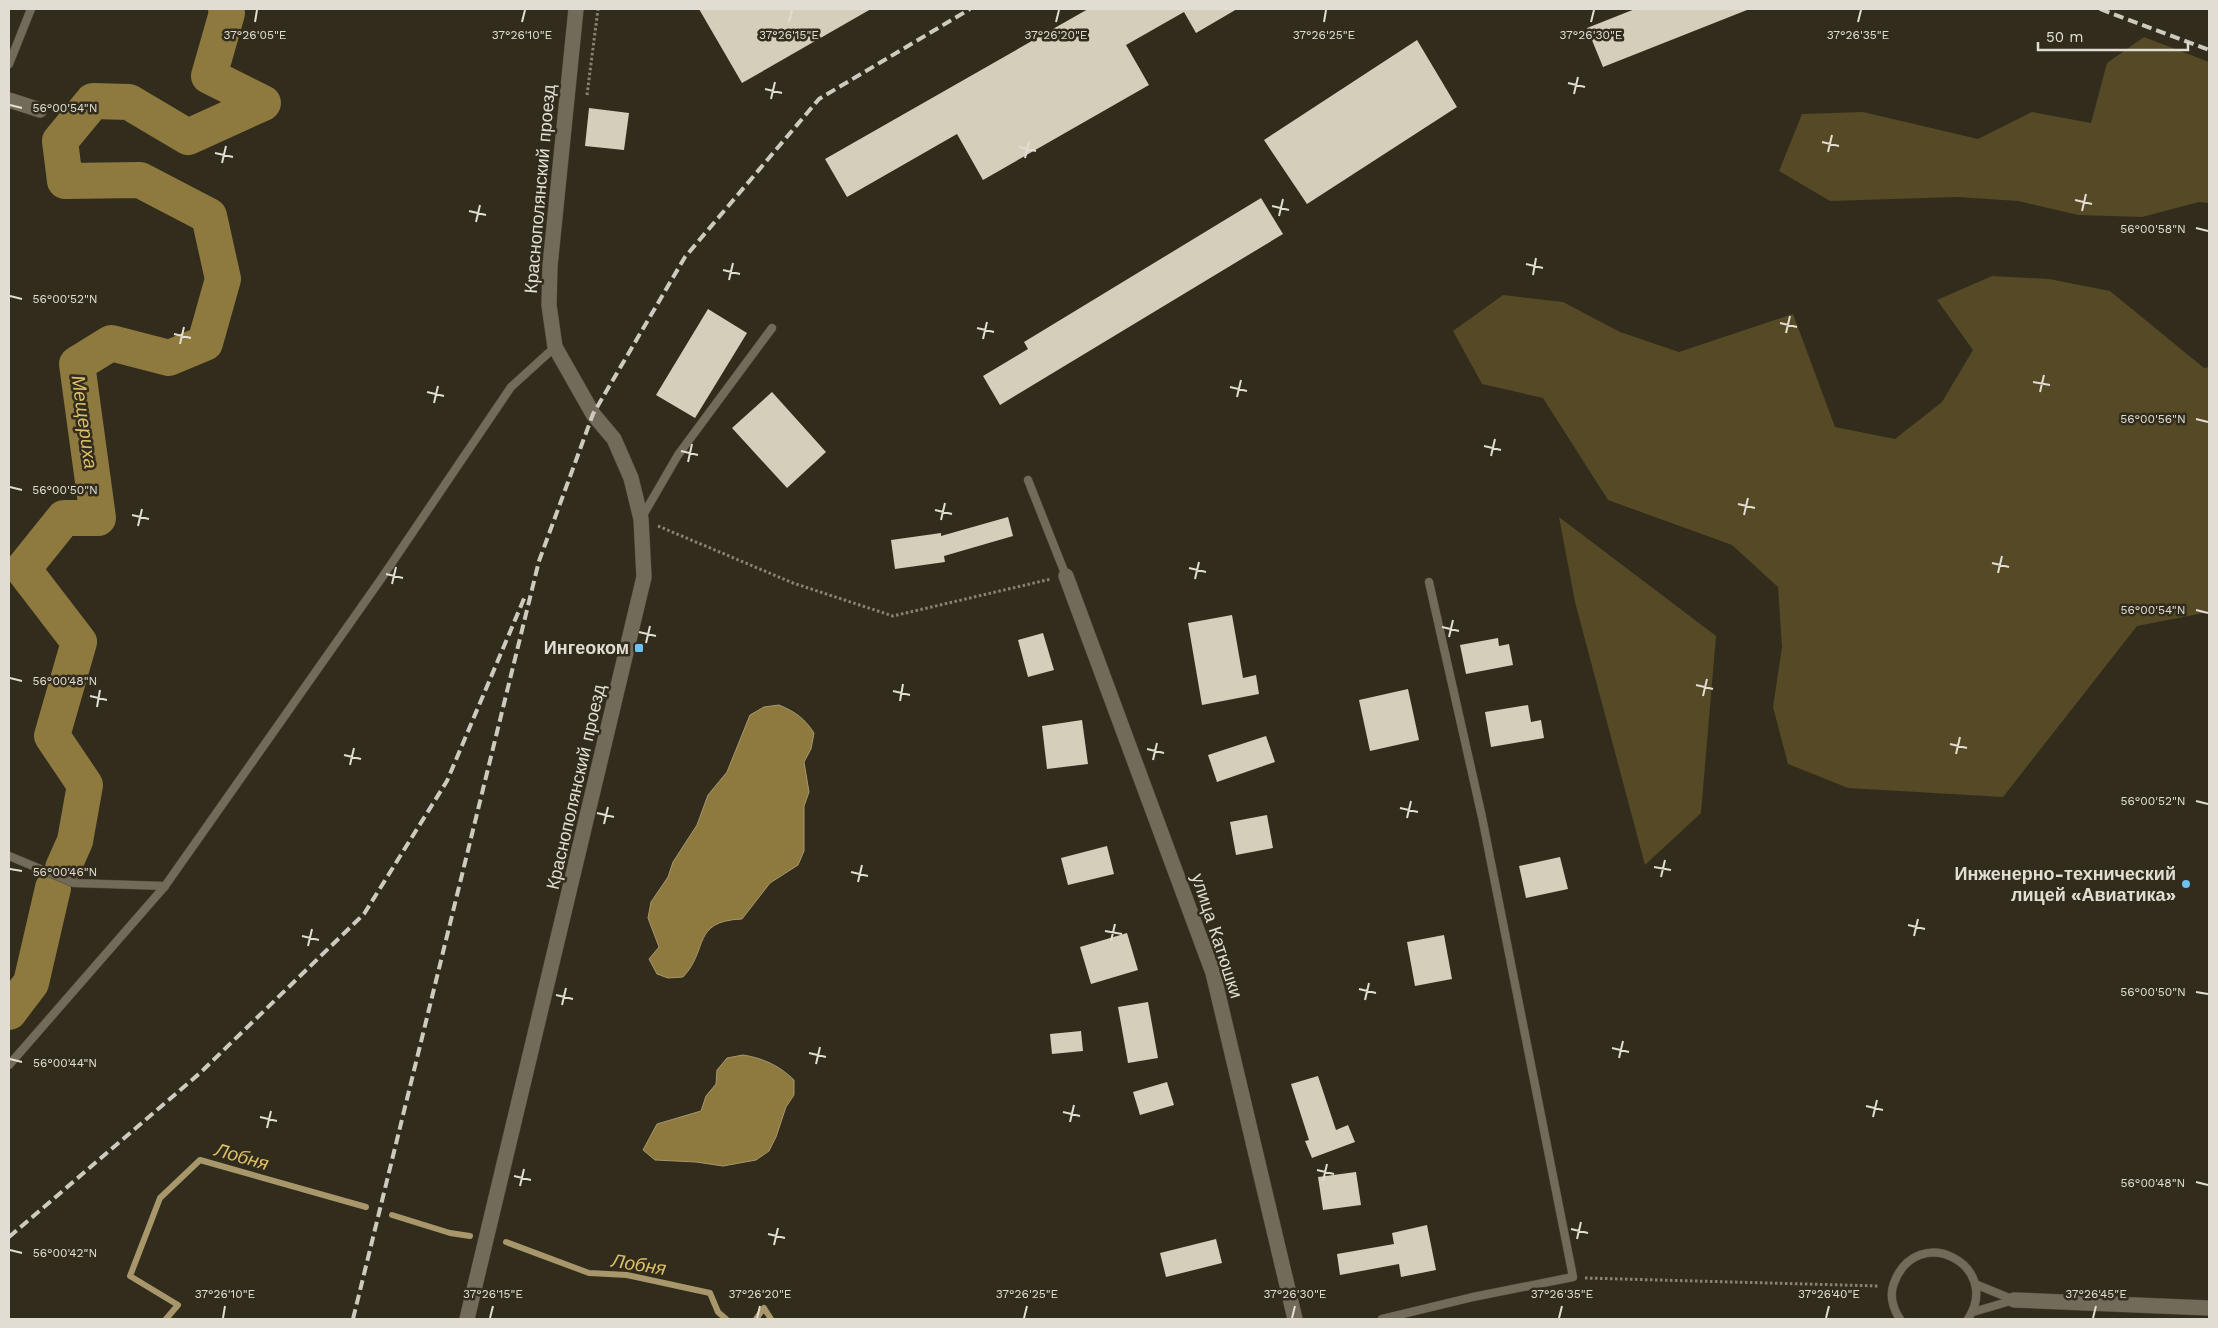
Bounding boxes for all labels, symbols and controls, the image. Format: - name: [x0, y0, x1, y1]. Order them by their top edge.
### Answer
- scale bar: [2038, 20, 2188, 52]
- text: 37°26'05"E: [224, 28, 287, 42]
- text: 37°26'10"E: [492, 28, 553, 42]
- text: 37°26'15"E: [759, 28, 819, 42]
- text: 37°26'20"E: [1025, 28, 1088, 42]
- text: 37°26'25"E: [1293, 28, 1356, 42]
- text: 37°26'30"E: [1560, 28, 1623, 42]
- text: 37°26'35"E: [1827, 28, 1890, 42]
- text: 50 m: [2046, 28, 2083, 46]
- street label: Краснополянский проезд: [520, 83, 559, 294]
- text: 56°00'54"N: [33, 101, 97, 115]
- text: 56°00'58"N: [2120, 222, 2186, 236]
- text: 56°00'52"N: [32, 292, 98, 306]
- water label: Мещериха: [67, 374, 102, 470]
- text: 56°00'56"N: [2120, 412, 2186, 426]
- text: 56°00'50"N: [32, 483, 98, 497]
- text: 56°00'54"N: [2121, 603, 2185, 617]
- place label: Ингеоком: [544, 637, 629, 658]
- marker: Ингеоком: [633, 642, 645, 654]
- text: 56°00'48"N: [33, 674, 97, 688]
- street label: Краснополянский проезд: [542, 682, 609, 892]
- text: 56°00'52"N: [2120, 794, 2186, 808]
- place label: Инженерно-технический лицей «Авиатика»: [1954, 863, 2176, 905]
- text: 56°00'46"N: [33, 865, 97, 879]
- street label: улица Катюшки: [1187, 871, 1248, 1001]
- marker: Инженерно-технический лицей «Авиатика»: [2180, 878, 2192, 890]
- text: 56°00'50"N: [2120, 985, 2186, 999]
- text: 56°00'44"N: [33, 1056, 97, 1070]
- water label: Лобня: [210, 1137, 271, 1175]
- text: 56°00'48"N: [2121, 1176, 2185, 1190]
- text: 56°00'42"N: [33, 1246, 97, 1260]
- water label: Лобня: [608, 1249, 668, 1280]
- text: 37°26'10"E: [195, 1287, 256, 1301]
- text: 37°26'15"E: [463, 1287, 523, 1301]
- text: 37°26'20"E: [729, 1287, 792, 1301]
- text: 37°26'25"E: [996, 1287, 1059, 1301]
- text: 37°26'30"E: [1264, 1287, 1327, 1301]
- text: 37°26'35"E: [1531, 1287, 1594, 1301]
- text: 37°26'40"E: [1798, 1287, 1860, 1301]
- text: 37°26'45"E: [2065, 1287, 2127, 1301]

